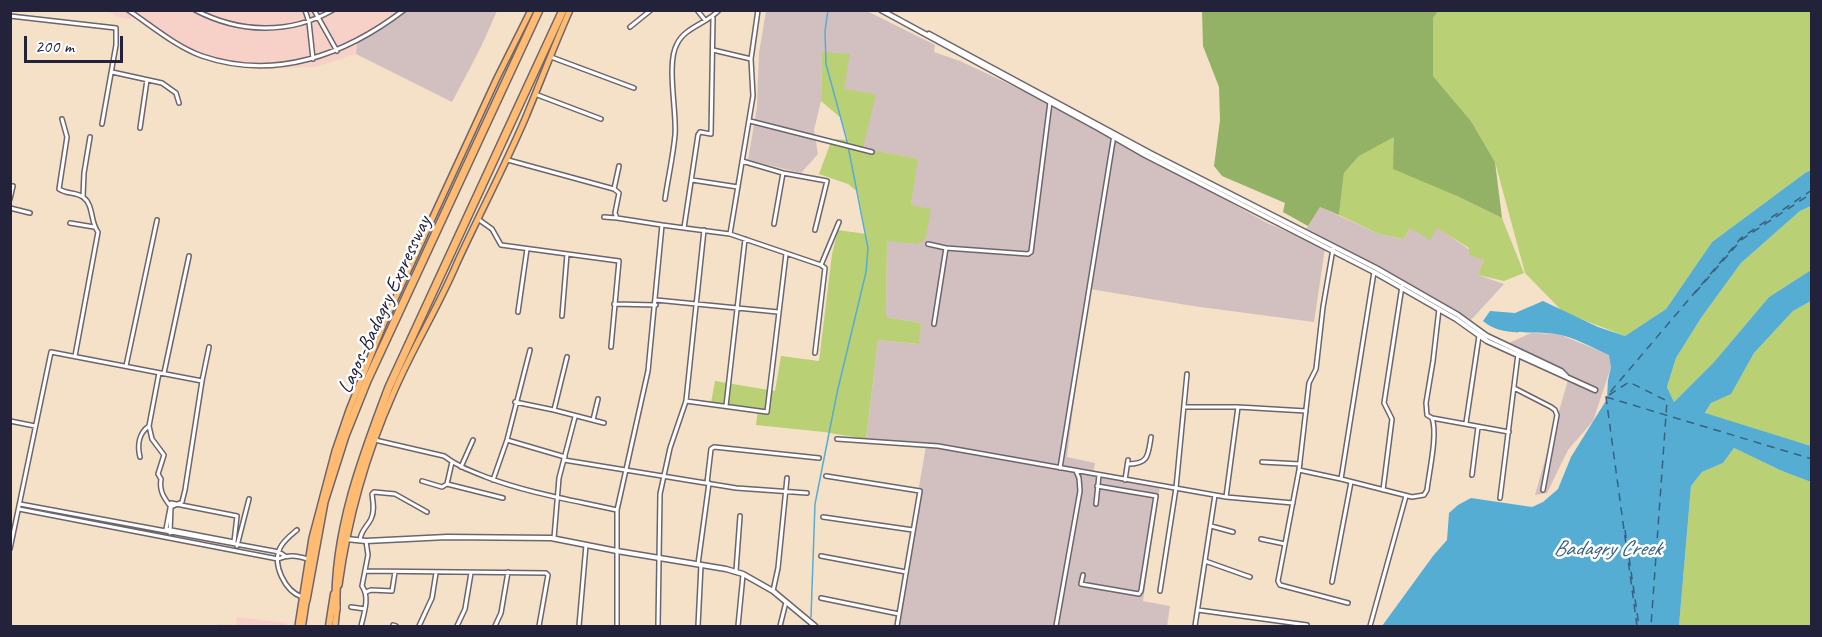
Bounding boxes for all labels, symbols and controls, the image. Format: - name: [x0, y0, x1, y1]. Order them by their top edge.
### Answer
- scale bar: [27, 24, 126, 62]
- text: 200 m: [35, 35, 74, 57]
- street label: Lagos-Badagry Expressway: [333, 212, 437, 398]
- water label: Badagry Creek: [1553, 536, 1661, 562]

